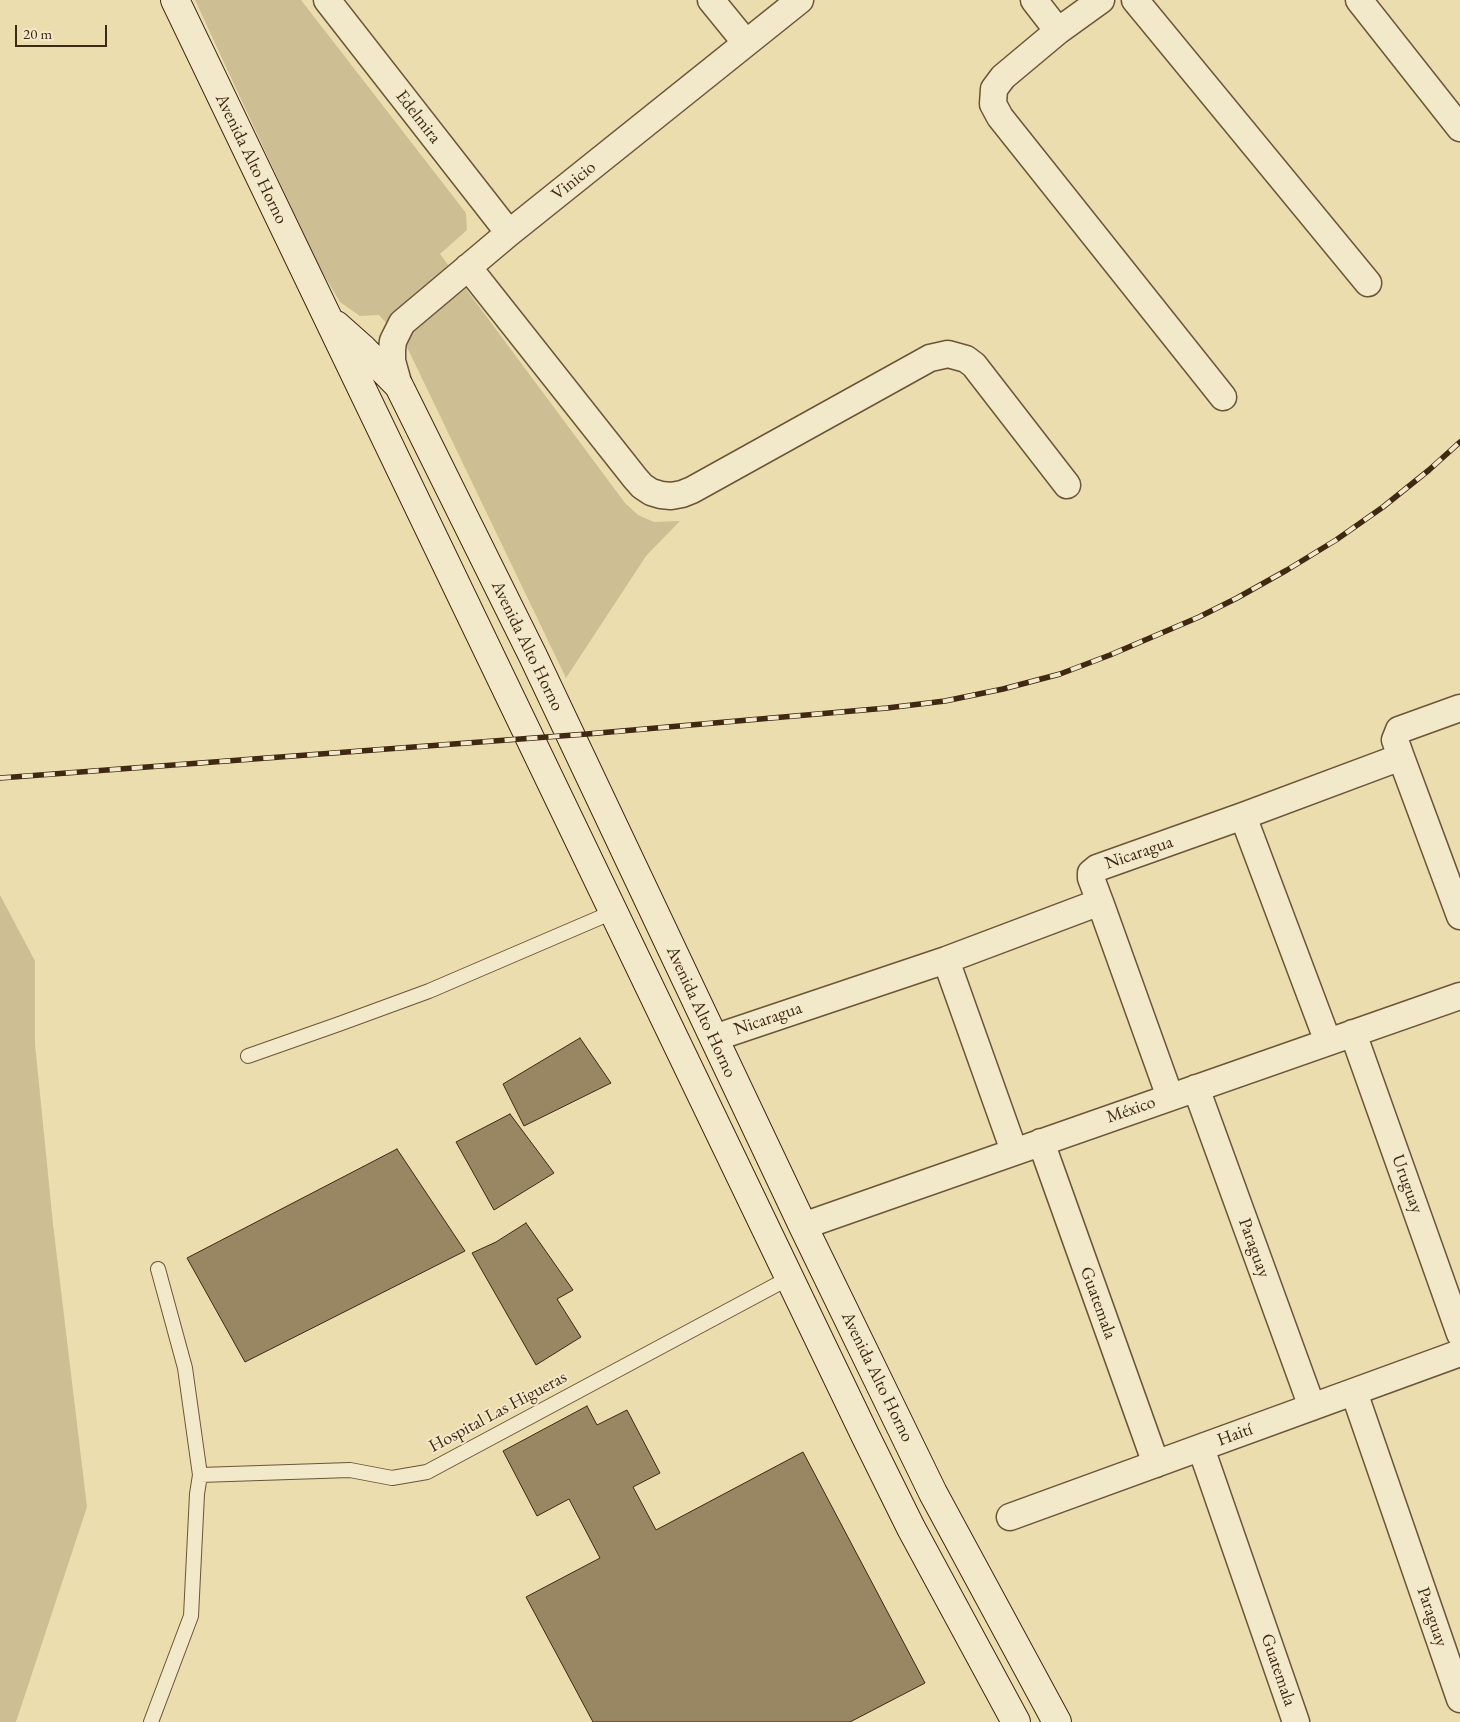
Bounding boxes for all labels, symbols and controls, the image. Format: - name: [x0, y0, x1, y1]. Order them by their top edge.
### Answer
- scale bar: [18, 15, 110, 47]
- text: 20 m: [23, 24, 52, 43]
- street label: Edelmira: [390, 86, 446, 148]
- street label: Avenida Alto Horno: [210, 90, 292, 228]
- street label: Vinicio: [548, 157, 600, 205]
- street label: Avenida Alto Horno: [486, 577, 568, 715]
- street label: Nicaragua: [1102, 831, 1176, 875]
- street label: Avenida Alto Horno: [661, 943, 741, 1081]
- street label: Nicaragua: [731, 997, 805, 1041]
- street label: México: [1104, 1092, 1158, 1128]
- street label: Uruguay: [1386, 1152, 1428, 1216]
- street label: Paraguay: [1233, 1215, 1275, 1281]
- street label: Guatemala: [1075, 1264, 1121, 1342]
- street label: Avenida Alto Horno: [836, 1308, 918, 1446]
- street label: Hospital Las Higueras: [425, 1366, 571, 1458]
- street label: Haití: [1214, 1419, 1256, 1451]
- street label: Paraguay: [1412, 1584, 1452, 1650]
- street label: Guatemala: [1256, 1631, 1300, 1709]

